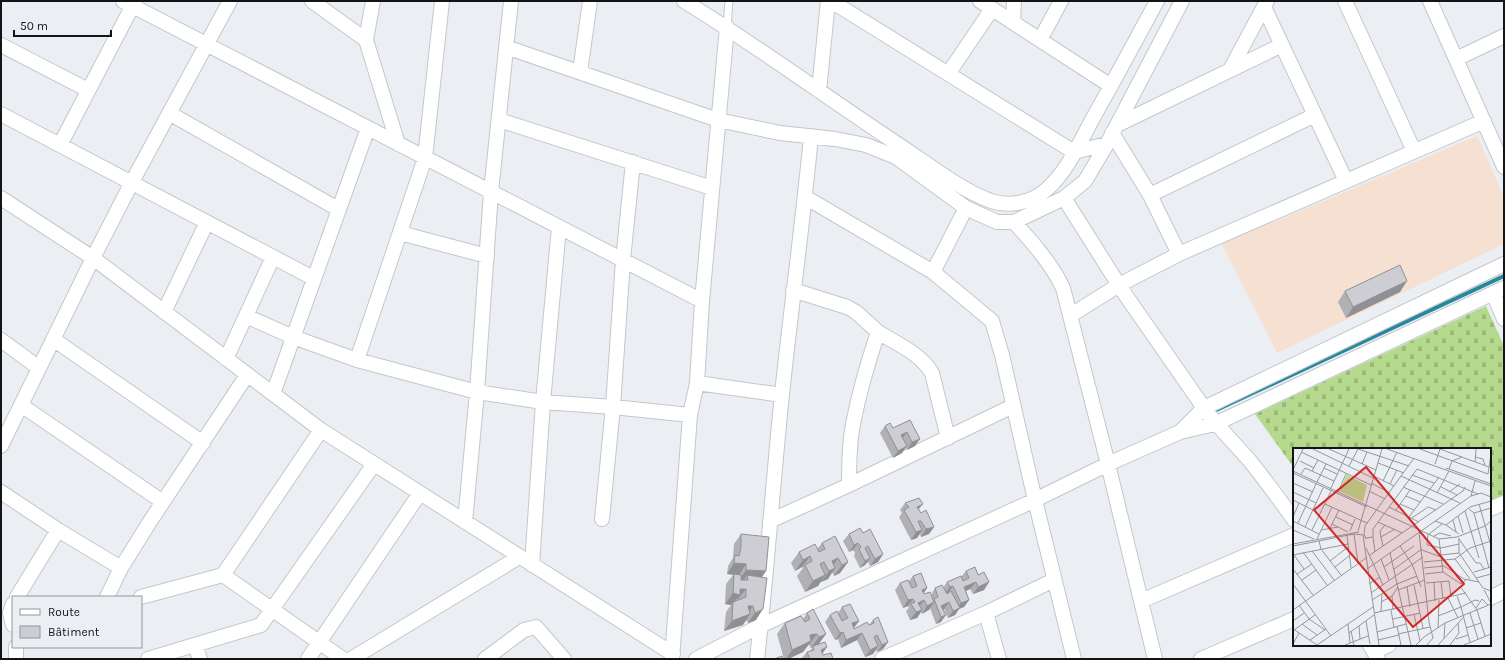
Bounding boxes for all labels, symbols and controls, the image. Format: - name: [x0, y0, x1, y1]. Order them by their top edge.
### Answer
- scale bar: [14, 12, 111, 38]
- text: 50 m: [20, 19, 48, 33]
- inset map: [1293, 448, 1491, 646]
- legend: [12, 596, 142, 648]
- text: Route: [48, 605, 80, 619]
- text: Bâtiment: [48, 625, 100, 639]

